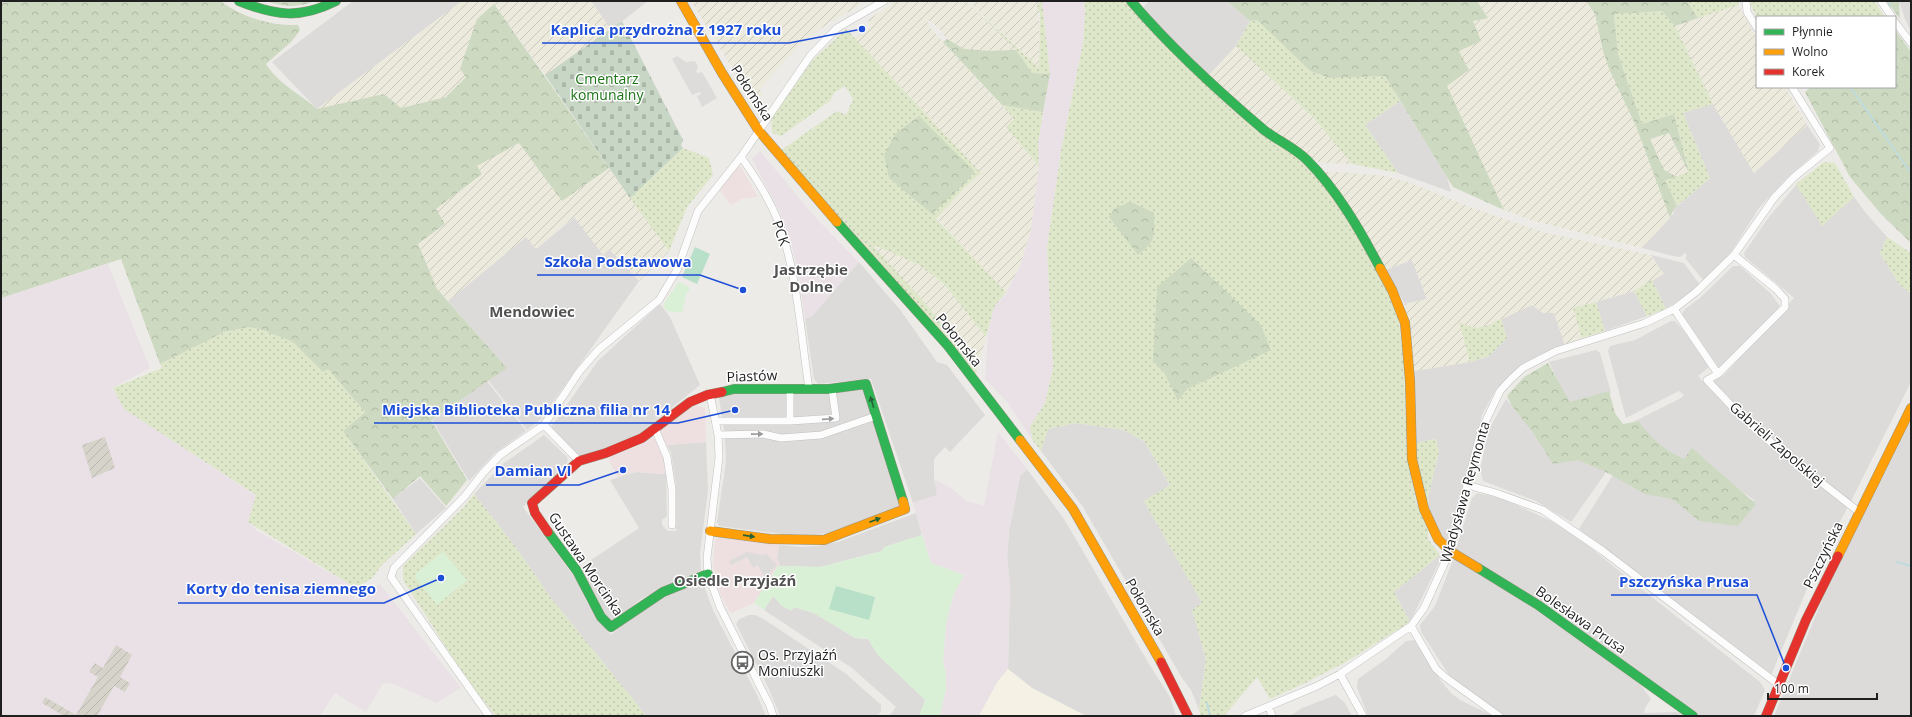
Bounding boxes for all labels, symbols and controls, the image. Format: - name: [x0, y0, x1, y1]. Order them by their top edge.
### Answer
- callout: Kaplica przydrożna z 1927 roku: [542, 16, 789, 43]
- legend: [1756, 16, 1896, 88]
- text: Kaplica przydrożna z 1927 roku: [551, 19, 781, 39]
- text: Płynnie: [1792, 23, 1833, 40]
- text: Wolno: [1792, 43, 1828, 60]
- street label: Połomska: [727, 61, 778, 125]
- text: Korek: [1792, 63, 1825, 80]
- park label: Cmentarz komunalny: [571, 69, 644, 104]
- street label: PCK: [768, 218, 795, 249]
- callout: Szkoła Podstawowa: [537, 248, 700, 275]
- text: Szkoła Podstawowa: [545, 251, 691, 271]
- district label: Jastrzębie Dolne: [772, 259, 848, 296]
- district label: Mendowiec: [489, 301, 575, 321]
- street label: Połomska: [932, 309, 987, 370]
- street label: Piastów: [726, 365, 778, 386]
- one-way arrow: [869, 395, 875, 407]
- callout: Miejska Biblioteka Publiczna filia nr 14: [374, 396, 678, 423]
- street label: Gabrieli Zapolskiej: [1726, 397, 1829, 490]
- text: Miejska Biblioteka Publiczna filia nr 14: [382, 399, 670, 419]
- one-way arrow: [822, 415, 834, 422]
- street label: Władysława Reymonta: [1435, 419, 1494, 565]
- one-way arrow: [751, 431, 764, 437]
- callout: Damian VI: [486, 458, 579, 485]
- text: Damian VI: [495, 460, 572, 480]
- street label: Gustawa Morcinka: [545, 508, 628, 619]
- one-way arrow: [869, 517, 881, 523]
- street label: Pszczyńska: [1798, 518, 1847, 591]
- one-way arrow: [743, 533, 755, 539]
- callout: Pszczyńska Prusa: [1611, 568, 1757, 595]
- district label: Osiedle Przyjaźń: [674, 570, 796, 590]
- text: Pszczyńska Prusa: [1619, 571, 1749, 591]
- street label: Połomska: [1121, 574, 1170, 639]
- callout: Korty do tenisa ziemnego: [178, 576, 384, 603]
- text: Korty do tenisa ziemnego: [186, 578, 376, 598]
- street label: Bolesława Prusa: [1532, 581, 1630, 658]
- place label: Os. Przyjaźń Moniuszki: [758, 645, 837, 680]
- bus stop icon: Os. Przyjaźń Moniuszki: [730, 650, 756, 676]
- scale bar: [1768, 675, 1877, 701]
- text: 100 m: [1774, 680, 1809, 697]

